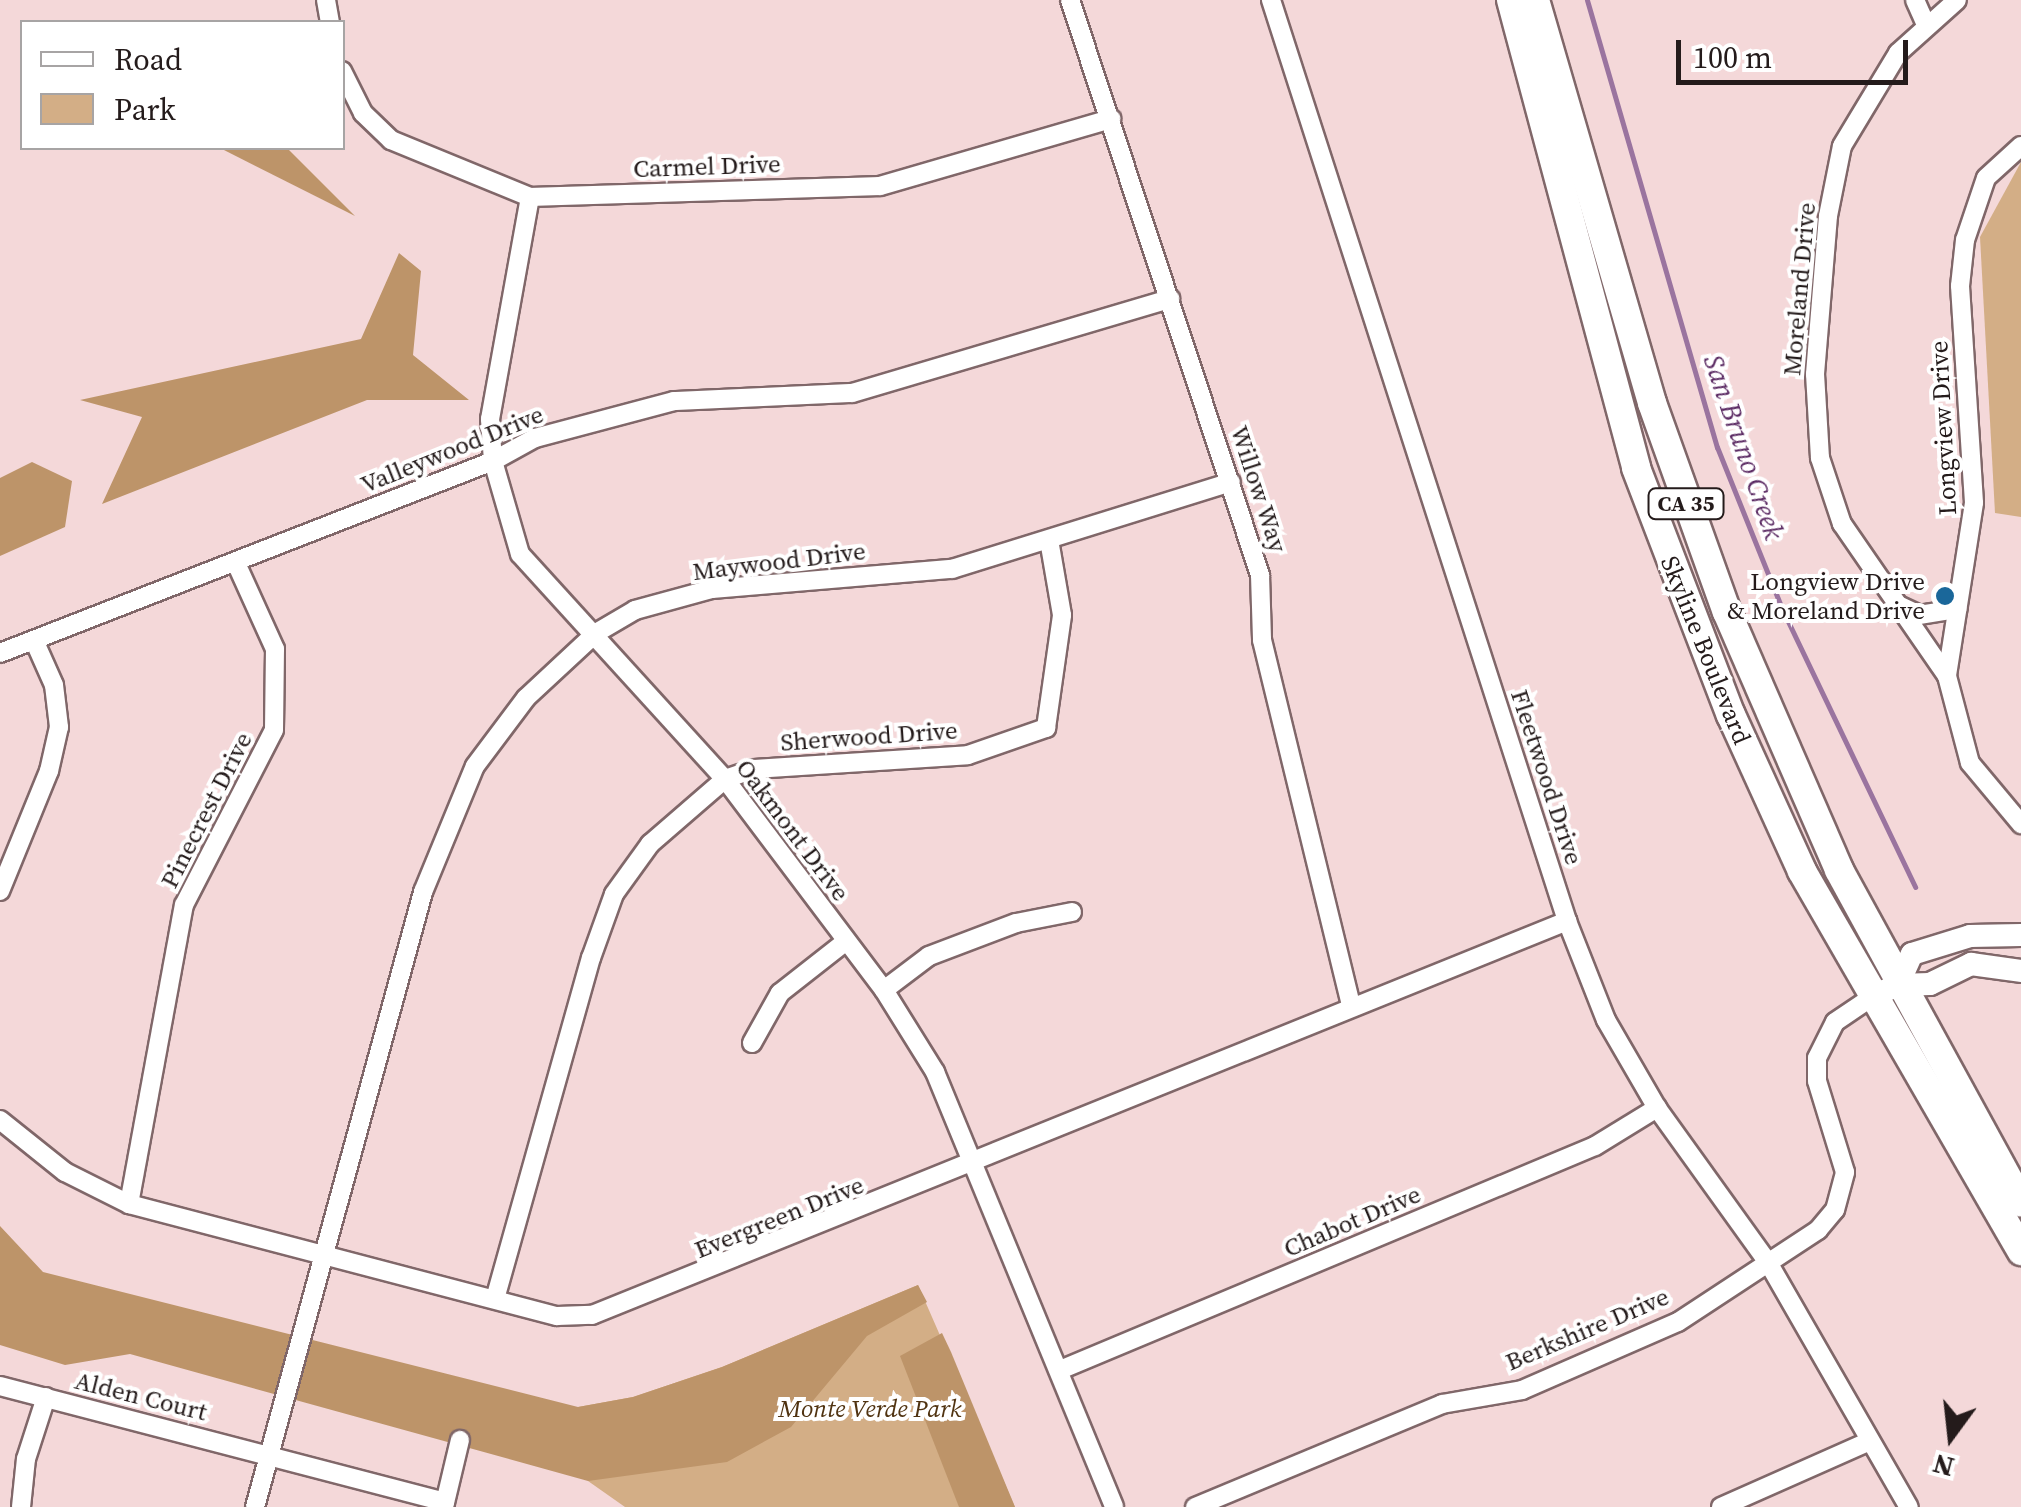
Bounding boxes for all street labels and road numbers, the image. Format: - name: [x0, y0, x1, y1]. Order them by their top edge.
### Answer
- street label: Carmel Drive: [633, 148, 781, 184]
- street label: Moreland Drive: [1776, 201, 1822, 377]
- street label: Longview Drive: [1923, 340, 1963, 516]
- street label: Valleywood Drive: [356, 399, 548, 499]
- street label: Willow Way: [1224, 422, 1294, 556]
- road number: CA 35: [1646, 487, 1726, 521]
- street label: Maywood Drive: [691, 536, 867, 586]
- street label: Skyline Boulevard: [1655, 552, 1757, 748]
- street label: Fleetwood Drive: [1505, 686, 1589, 868]
- street label: Sherwood Drive: [779, 715, 959, 757]
- street label: Pinecrest Drive: [154, 727, 258, 893]
- street label: Oakmont Drive: [730, 753, 856, 907]
- street label: Evergreen Drive: [690, 1169, 868, 1265]
- street label: Chabot Drive: [1279, 1179, 1425, 1263]
- street label: Berkshire Drive: [1501, 1281, 1673, 1377]
- street label: Alden Court: [72, 1365, 210, 1427]

